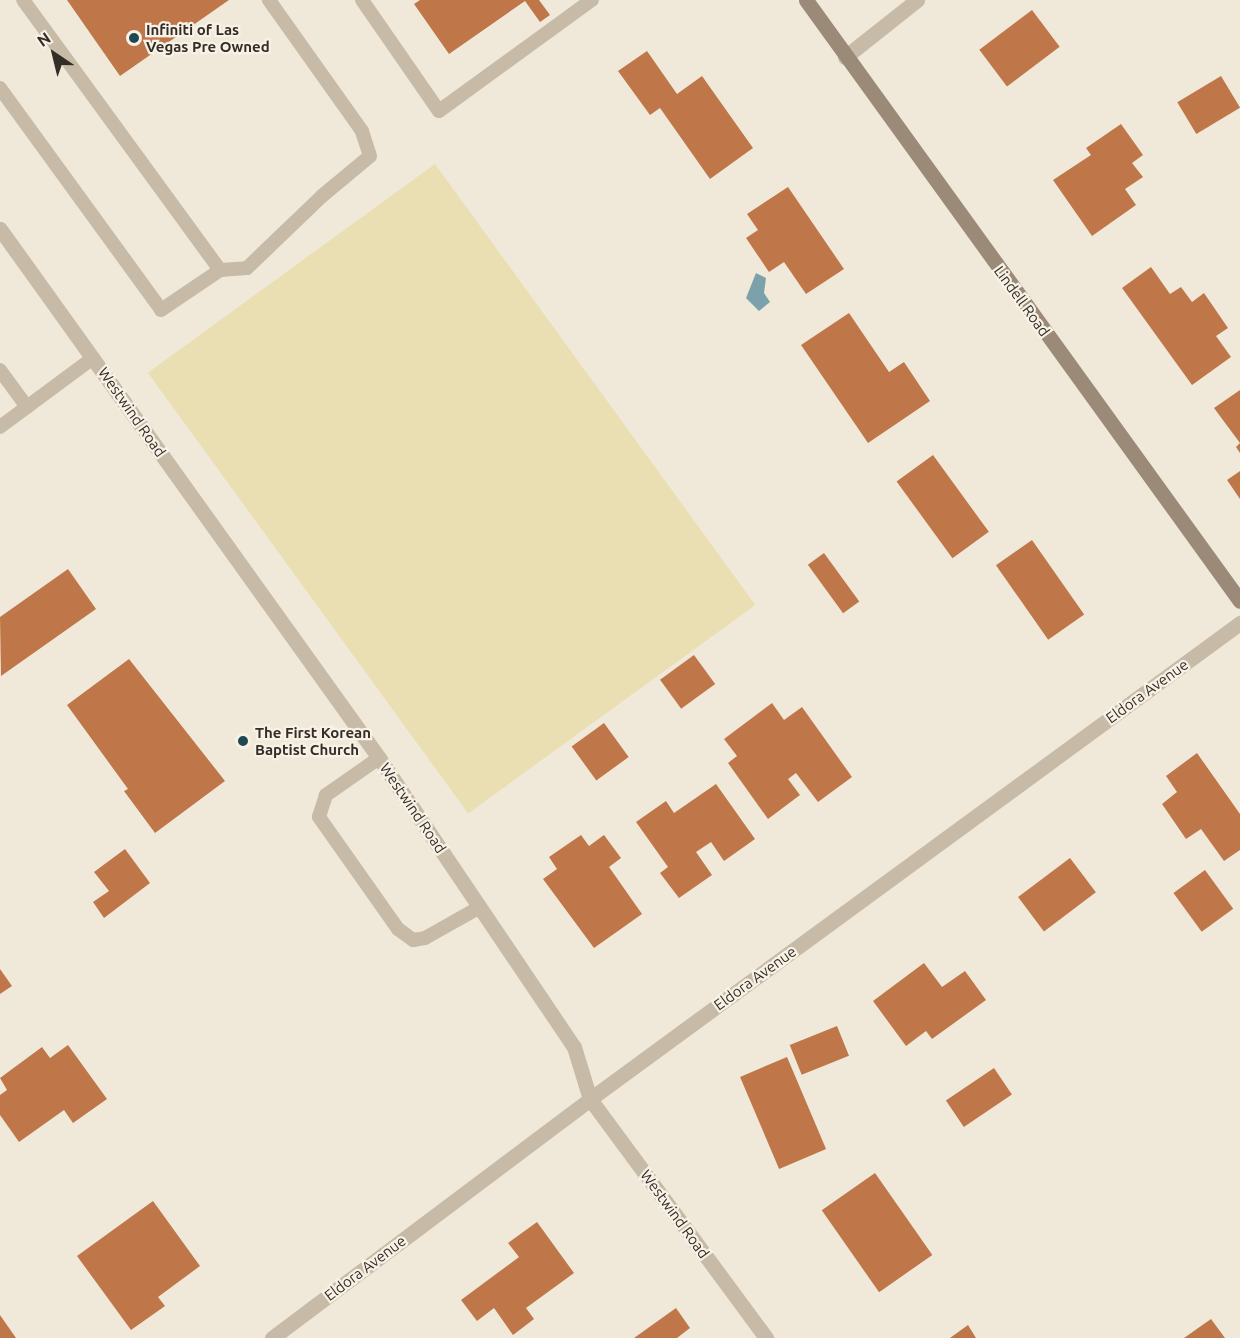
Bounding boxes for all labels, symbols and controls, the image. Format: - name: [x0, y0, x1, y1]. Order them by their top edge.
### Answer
- place label: Infiniti of Las Vegas Pre Owned: [146, 20, 270, 55]
- north arrow: [24, 24, 84, 84]
- text: N: [34, 28, 54, 50]
- marker: Infiniti of Las Vegas Pre Owned: [127, 31, 141, 45]
- street label: Lindell Road: [990, 262, 1054, 340]
- street label: Westwind Road: [95, 364, 169, 460]
- street label: Eldora Avenue: [1102, 655, 1192, 727]
- place label: The First Korean Baptist Church: [255, 723, 371, 758]
- marker: The First Korean Baptist Church: [236, 734, 250, 748]
- street label: Westwind Road: [376, 759, 450, 857]
- street label: Eldora Avenue: [710, 942, 800, 1014]
- street label: Westwind Road: [637, 1166, 713, 1262]
- street label: Eldora Avenue: [321, 1232, 409, 1304]

